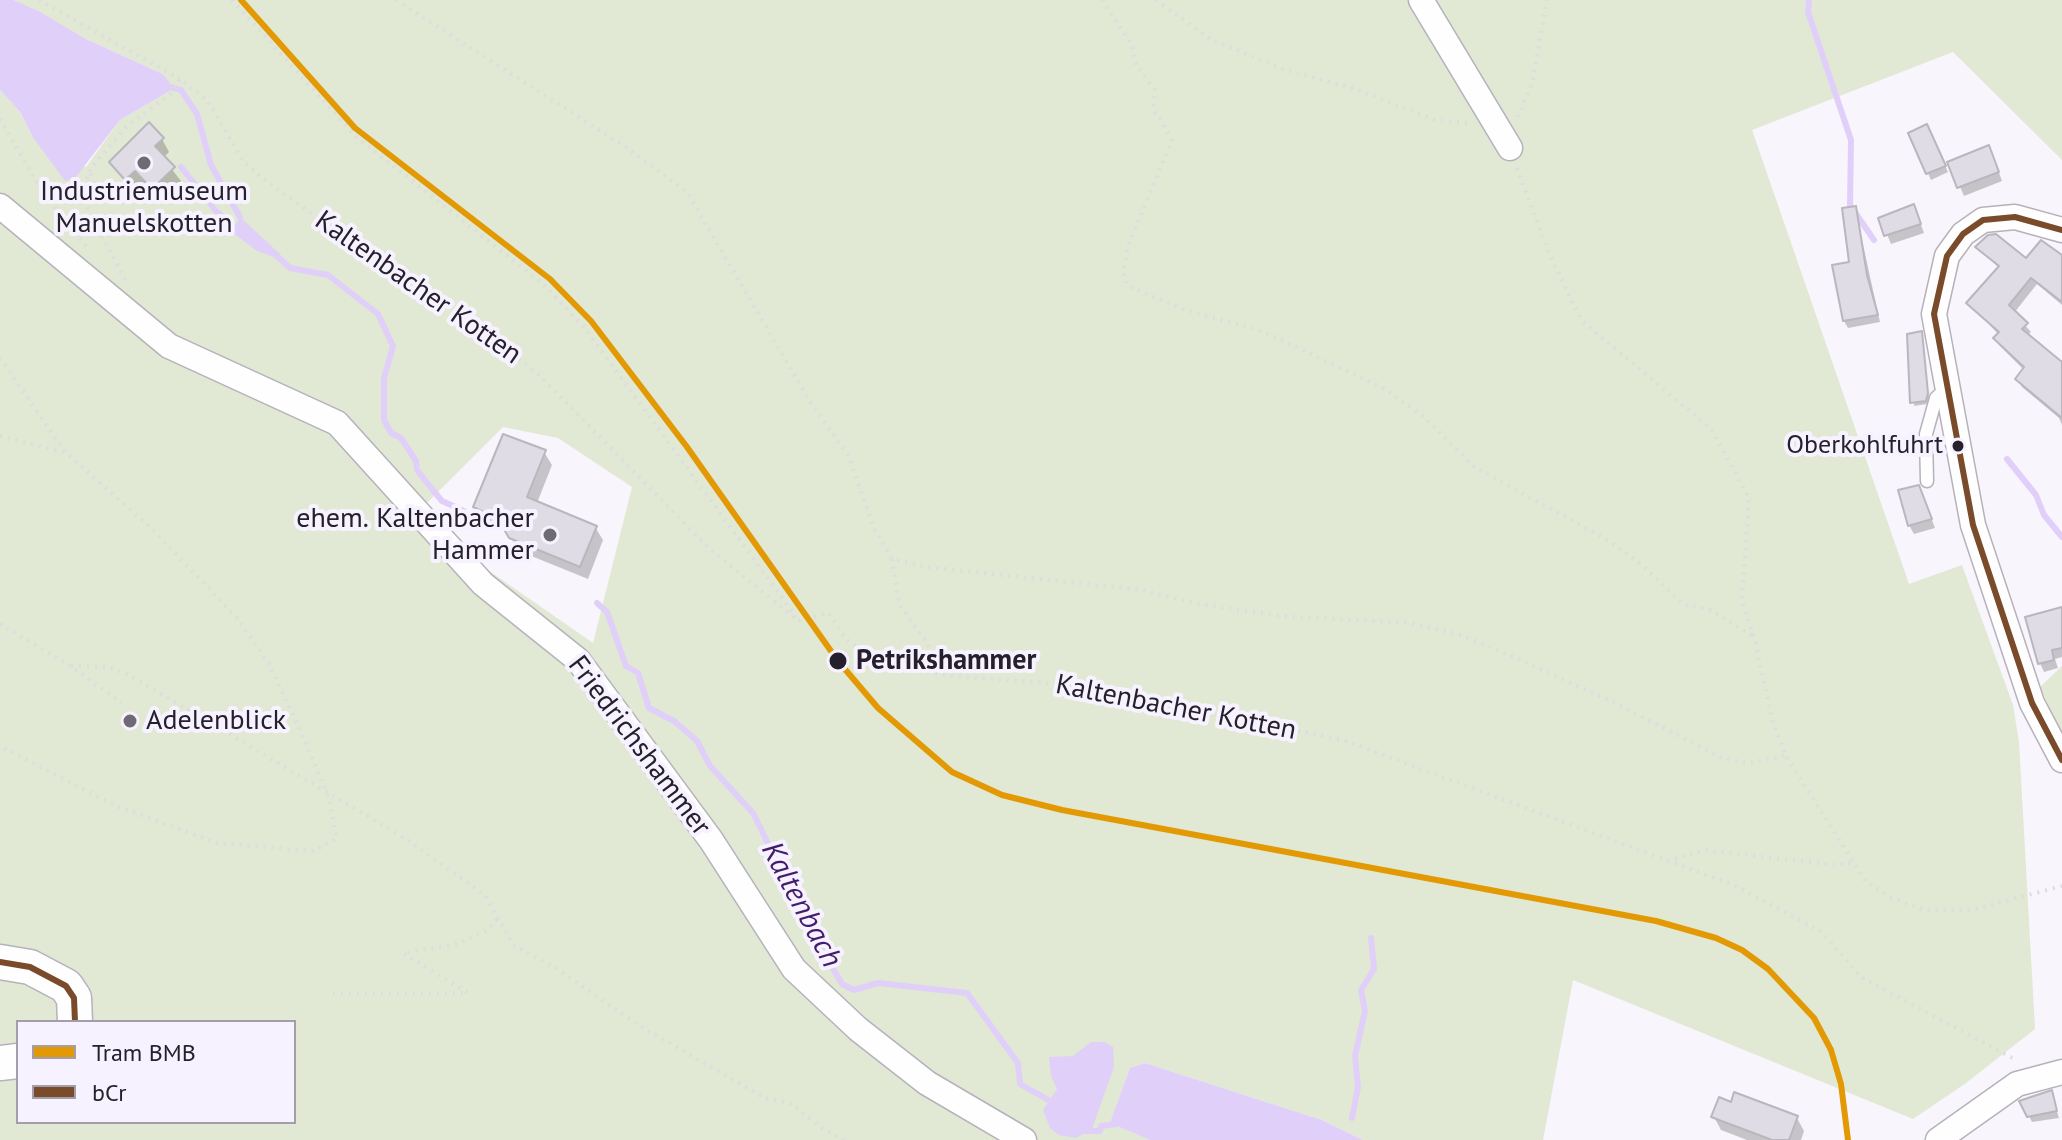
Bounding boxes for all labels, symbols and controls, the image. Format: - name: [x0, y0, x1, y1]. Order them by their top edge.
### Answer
- marker: Industriemuseum Manuelskotten: [135, 154, 153, 172]
- place label: Industriemuseum Manuelskotten: [40, 175, 248, 241]
- street label: Kaltenbacher Kotten: [308, 204, 528, 372]
- place label: Oberkohlfuhrt: [1786, 430, 1943, 462]
- marker: Oberkohlfuhrt: [1950, 438, 1966, 454]
- place label: ehem. Kaltenbacher Hammer: [296, 502, 534, 568]
- marker: ehem. Kaltenbacher Hammer: [541, 526, 559, 544]
- place label: Petrikshammer: [856, 644, 1036, 678]
- street label: Friedrichshammer: [561, 650, 717, 842]
- marker: Petrikshammer: [827, 650, 849, 672]
- street label: Kaltenbacher Kotten: [1053, 668, 1299, 748]
- place label: Adelenblick: [146, 704, 286, 738]
- marker: Adelenblick: [121, 712, 139, 730]
- water label: Kaltenbach: [753, 836, 849, 974]
- legend: [16, 1020, 296, 1124]
- text: Tram BMB: [92, 1037, 196, 1068]
- text: bCr: [92, 1077, 126, 1108]

